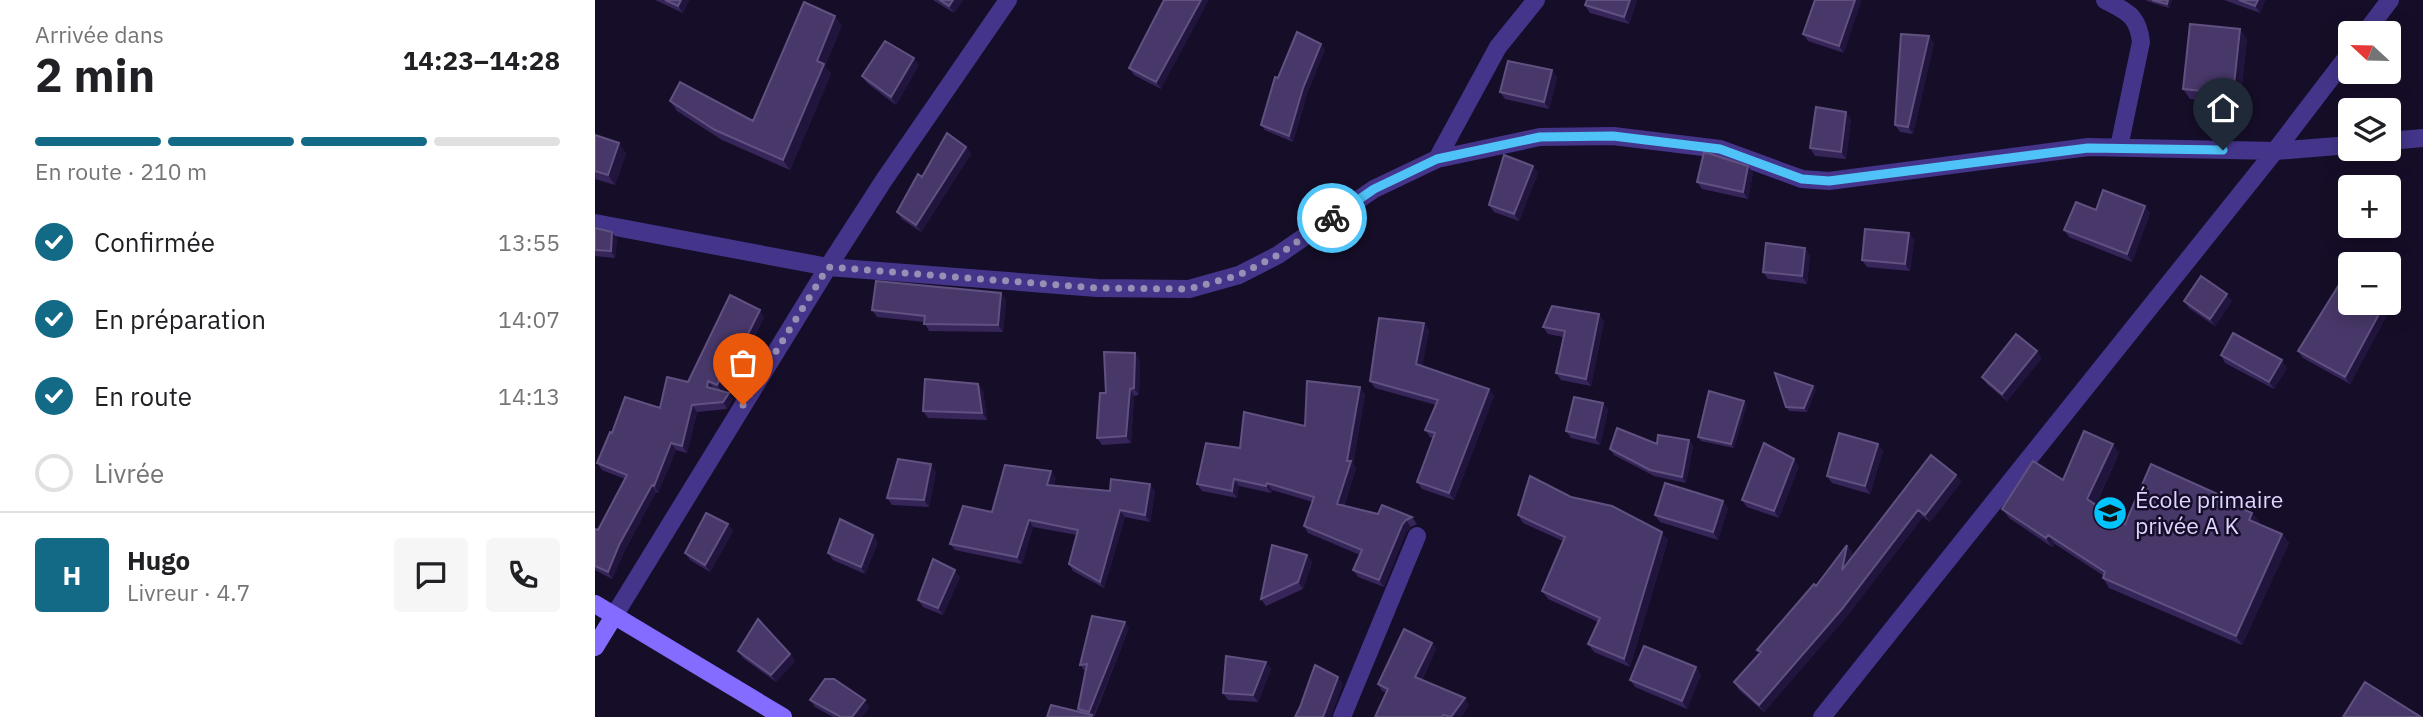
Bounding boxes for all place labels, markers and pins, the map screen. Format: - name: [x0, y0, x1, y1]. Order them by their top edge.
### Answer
- pin: [2193, 78, 2253, 150]
- pin: [713, 333, 773, 405]
- place label: École primaire privée A K: [2135, 484, 2283, 540]
- school or university icon: École primaire privée A K: [2091, 494, 2129, 532]

